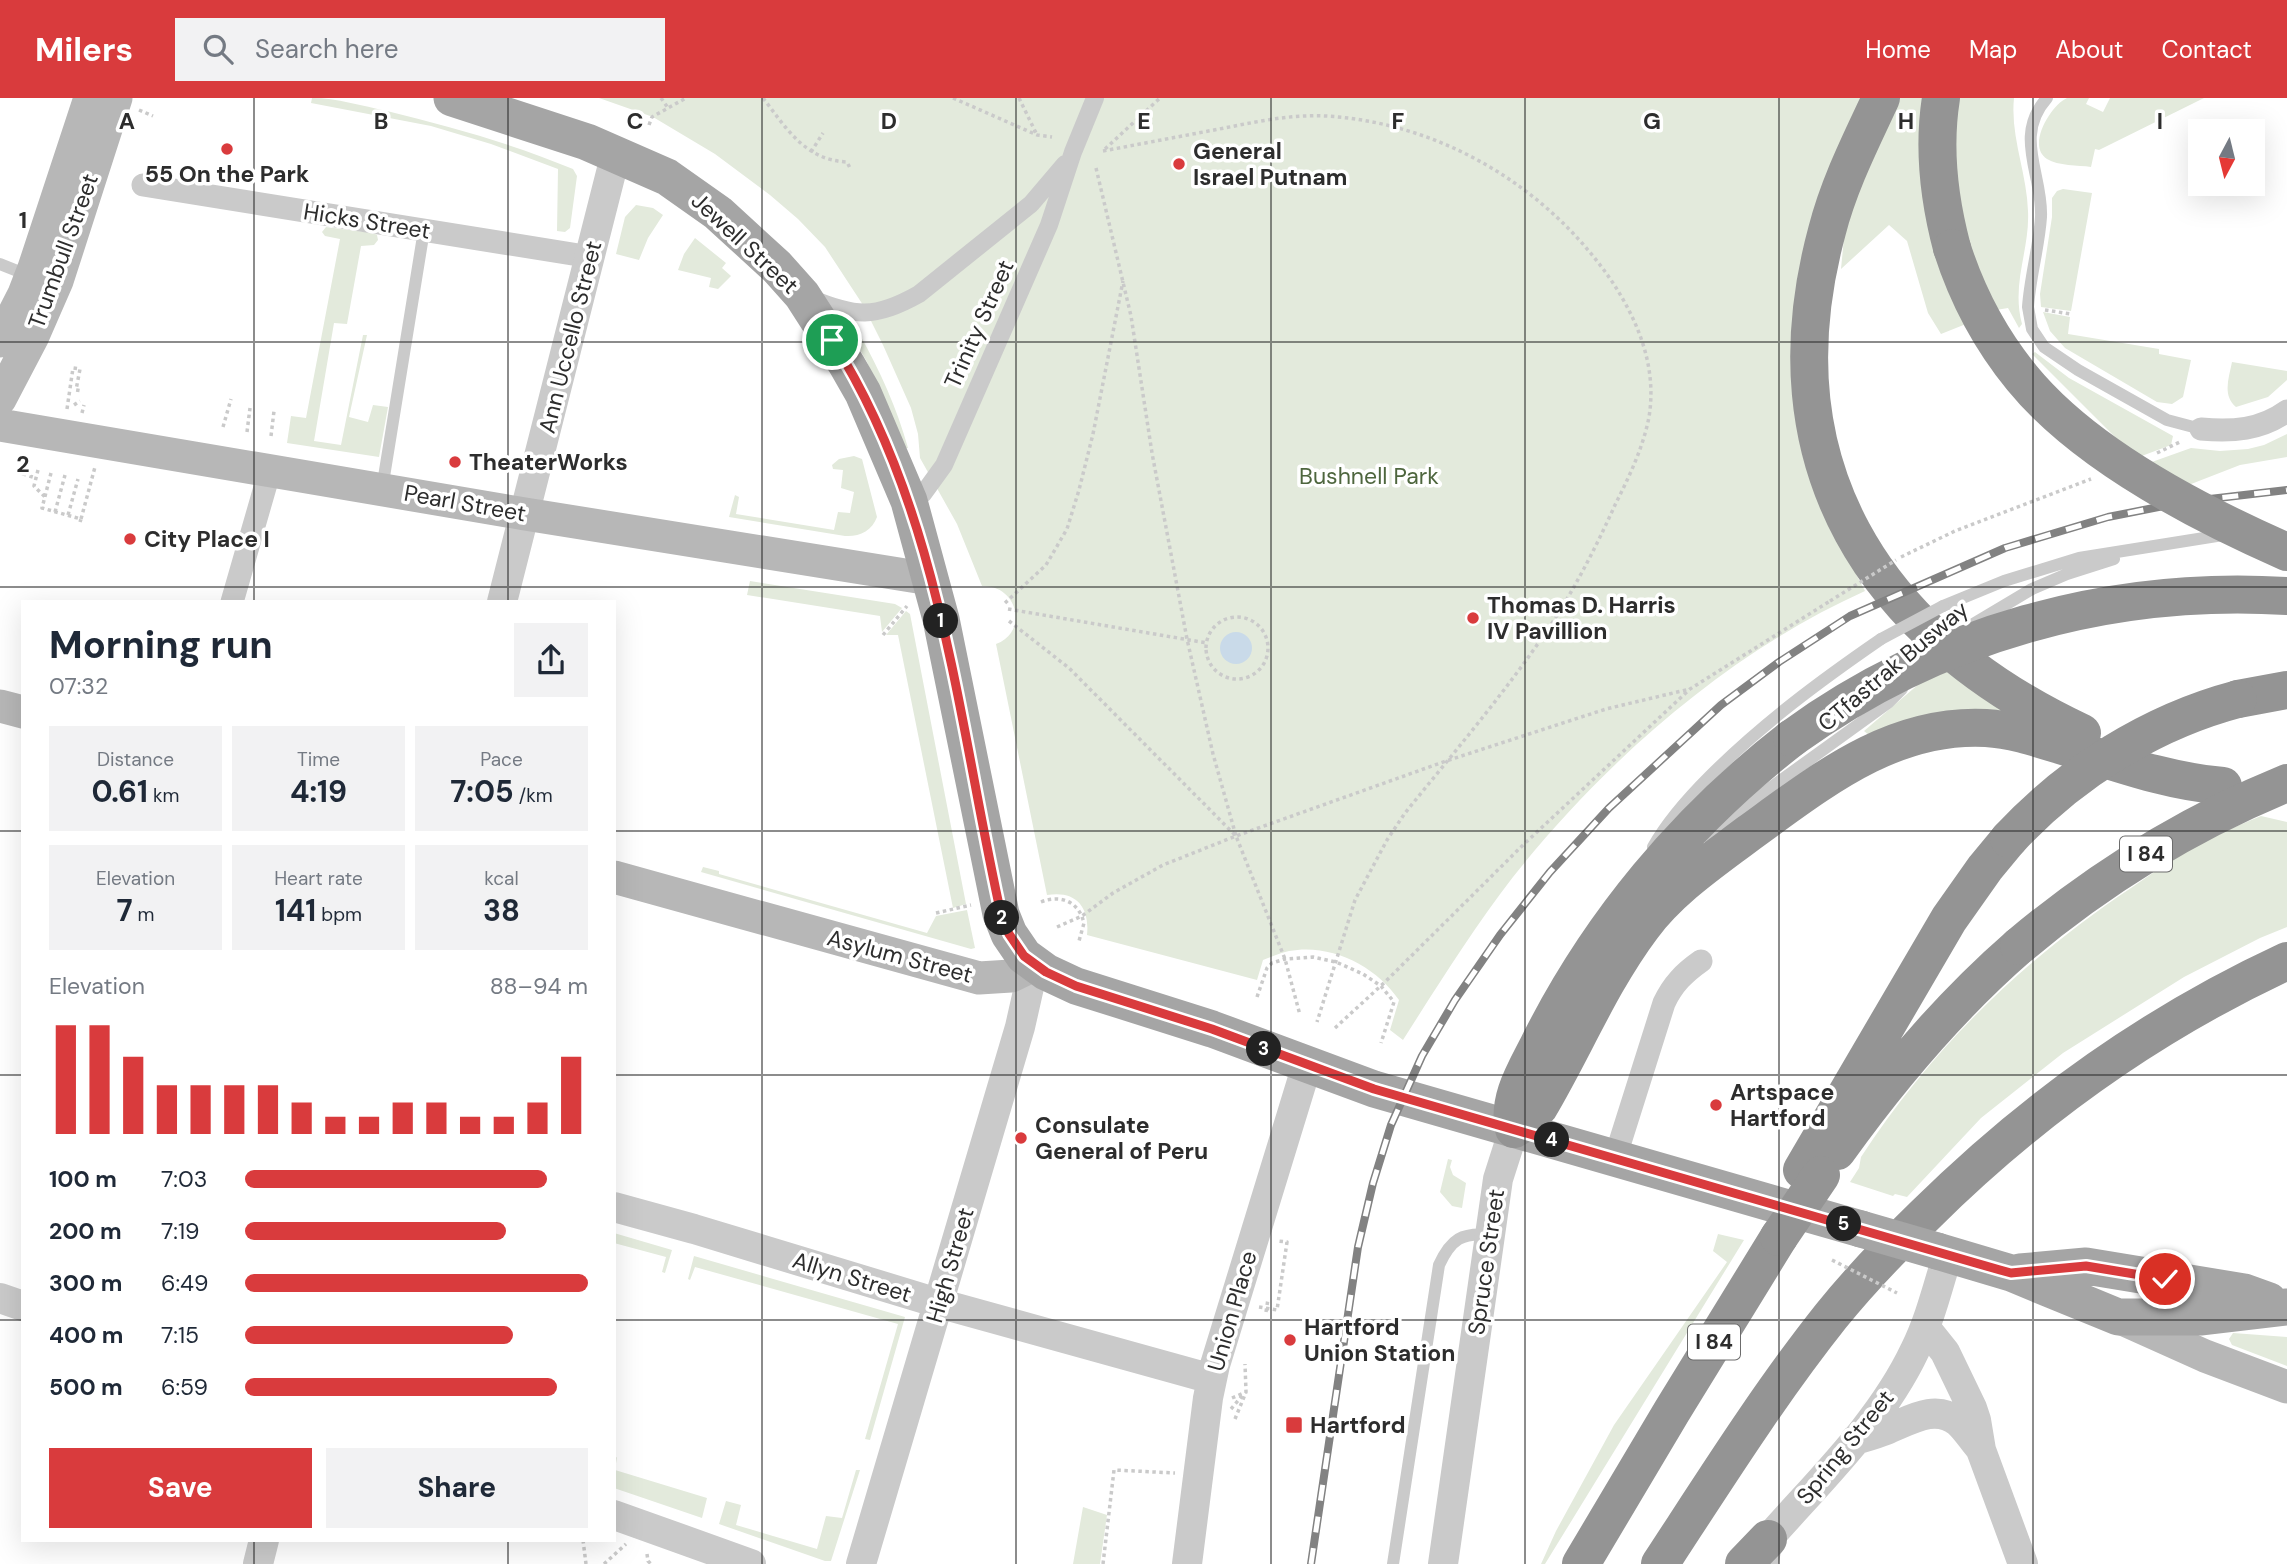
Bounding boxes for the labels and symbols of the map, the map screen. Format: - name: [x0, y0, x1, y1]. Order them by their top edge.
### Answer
- text: A: [119, 106, 135, 136]
- text: B: [374, 106, 388, 136]
- text: C: [627, 106, 643, 136]
- text: D: [881, 106, 897, 136]
- text: E: [1137, 106, 1151, 136]
- text: F: [1392, 106, 1405, 136]
- text: G: [1643, 106, 1661, 136]
- text: H: [1898, 106, 1914, 136]
- text: I: [2157, 106, 2163, 136]
- north arrow: [2188, 119, 2264, 196]
- place label: General Israel Putnam: [1193, 136, 1347, 192]
- marker: 55 On the Park: [219, 141, 235, 157]
- marker: General Israel Putnam: [1171, 156, 1187, 172]
- place label: 55 On the Park: [145, 159, 309, 189]
- street label: Trumbull Street: [21, 169, 105, 333]
- street label: Jewell Street: [685, 186, 805, 300]
- street label: Hicks Street: [301, 196, 433, 246]
- text: 1: [19, 205, 27, 235]
- street label: Ann Uccello Street: [532, 238, 608, 436]
- street label: Trinity Street: [937, 255, 1021, 393]
- pin: [802, 310, 862, 370]
- place label: TheaterWorks: [469, 447, 628, 477]
- text: 2: [16, 449, 30, 479]
- marker: TheaterWorks: [447, 454, 463, 470]
- park label: Bushnell Park: [1299, 461, 1439, 491]
- street label: Pearl Street: [402, 478, 528, 528]
- place label: City Place I: [144, 524, 270, 554]
- marker: City Place I: [122, 531, 138, 547]
- place label: Thomas D. Harris IV Pavillion: [1487, 590, 1676, 646]
- street label: CTfastrak Busway: [1811, 594, 1975, 738]
- pin: 1: [923, 603, 958, 638]
- marker: Thomas D. Harris IV Pavillion: [1465, 610, 1481, 626]
- road number: I 84: [2120, 836, 2172, 872]
- pin: 2: [984, 900, 1020, 936]
- street label: Asylum Street: [824, 922, 976, 990]
- pin: 3: [1246, 1032, 1282, 1066]
- place label: Artspace Hartford: [1730, 1077, 1834, 1133]
- marker: Artspace Hartford: [1708, 1097, 1724, 1113]
- place label: Consulate General of Peru: [1035, 1110, 1208, 1166]
- pin: 4: [1534, 1122, 1570, 1158]
- marker: Consulate General of Peru: [1013, 1130, 1029, 1146]
- street label: Spruce Street: [1461, 1187, 1511, 1337]
- street label: High Street: [919, 1204, 981, 1326]
- pin: 5: [1826, 1206, 1862, 1242]
- street label: Allyn Street: [789, 1245, 915, 1309]
- street label: Union Place: [1200, 1247, 1264, 1375]
- pin: [2135, 1249, 2195, 1309]
- place label: Hartford Union Station: [1304, 1312, 1456, 1368]
- road number: I 84: [1688, 1324, 1740, 1360]
- marker: Hartford Union Station: [1282, 1332, 1298, 1348]
- street label: Spring Street: [1790, 1384, 1900, 1510]
- place label: Hartford: [1310, 1410, 1406, 1440]
- marker: Hartford: [1284, 1415, 1304, 1435]

